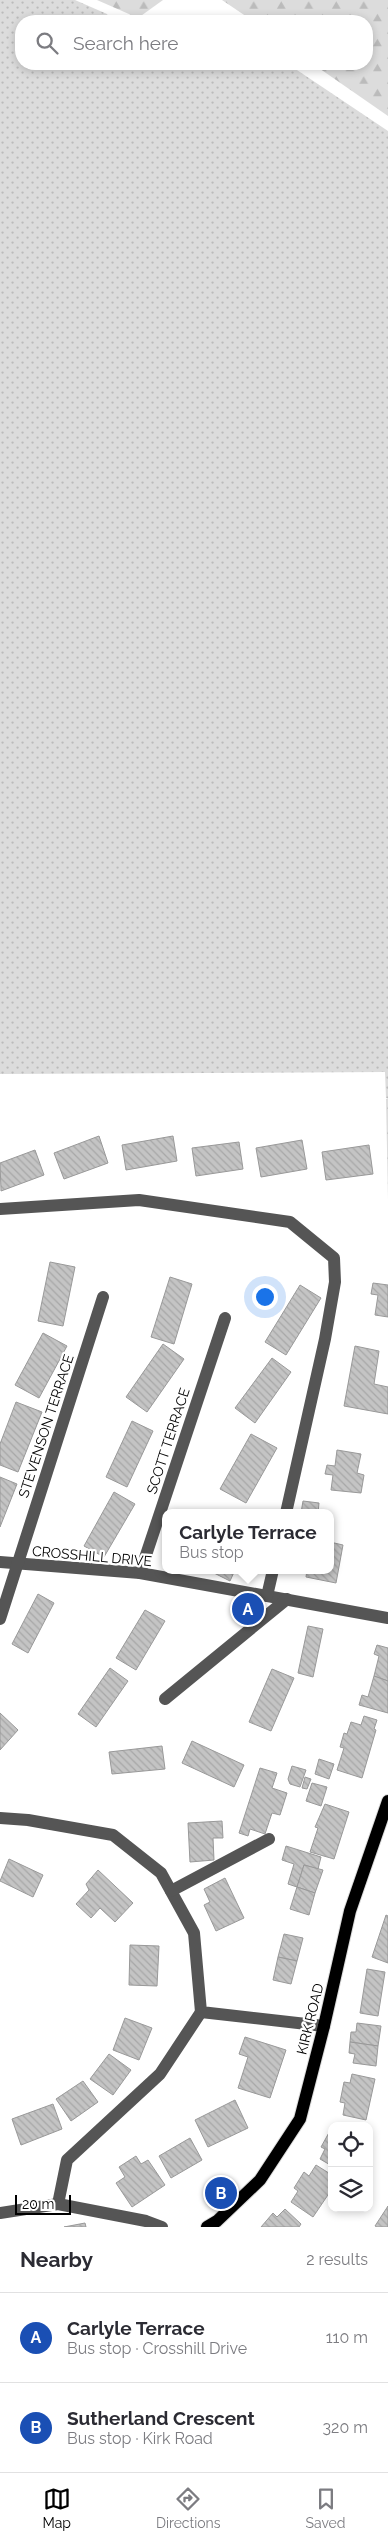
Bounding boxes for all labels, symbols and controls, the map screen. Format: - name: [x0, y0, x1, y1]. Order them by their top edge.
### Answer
- search box: [15, 15, 373, 70]
- icon: search: [33, 29, 61, 57]
- text: Search here: [73, 32, 179, 54]
- your location: [252, 1284, 278, 1310]
- street label: STEVENSON TERRACE: [15, 1352, 77, 1500]
- street label: SCOTT TERRACE: [143, 1386, 193, 1496]
- popup: [162, 1509, 334, 1574]
- text: Carlyle Terrace: [179, 1521, 317, 1543]
- street label: CROSSHILL DRIVE: [31, 1543, 153, 1569]
- text: Bus stop: [179, 1543, 244, 1562]
- pin: A: [232, 1590, 264, 1628]
- street label: KIRK ROAD: [293, 1982, 327, 2056]
- map controls: [328, 2122, 373, 2212]
- button: locate: [328, 2122, 373, 2167]
- button: layers: [328, 2167, 373, 2212]
- pin: B: [205, 2174, 237, 2212]
- scale bar: [15, 2192, 71, 2215]
- text: 20 m: [22, 2196, 54, 2212]
- text: Nearby: [20, 2247, 93, 2272]
- text: 2 results: [306, 2250, 368, 2269]
- text: Carlyle Terrace: [67, 2317, 205, 2339]
- text: A: [31, 2328, 41, 2347]
- text: 110 m: [326, 2328, 368, 2347]
- text: Bus stop · Crosshill Drive: [67, 2339, 247, 2358]
- text: Sutherland Crescent: [67, 2407, 255, 2429]
- text: B: [31, 2418, 41, 2437]
- text: 320 m: [323, 2418, 368, 2437]
- text: Bus stop · Kirk Road: [67, 2429, 213, 2448]
- tab: Map: [42, 2485, 71, 2531]
- tab: Directions: [156, 2485, 221, 2531]
- tab: Saved: [305, 2485, 346, 2531]

